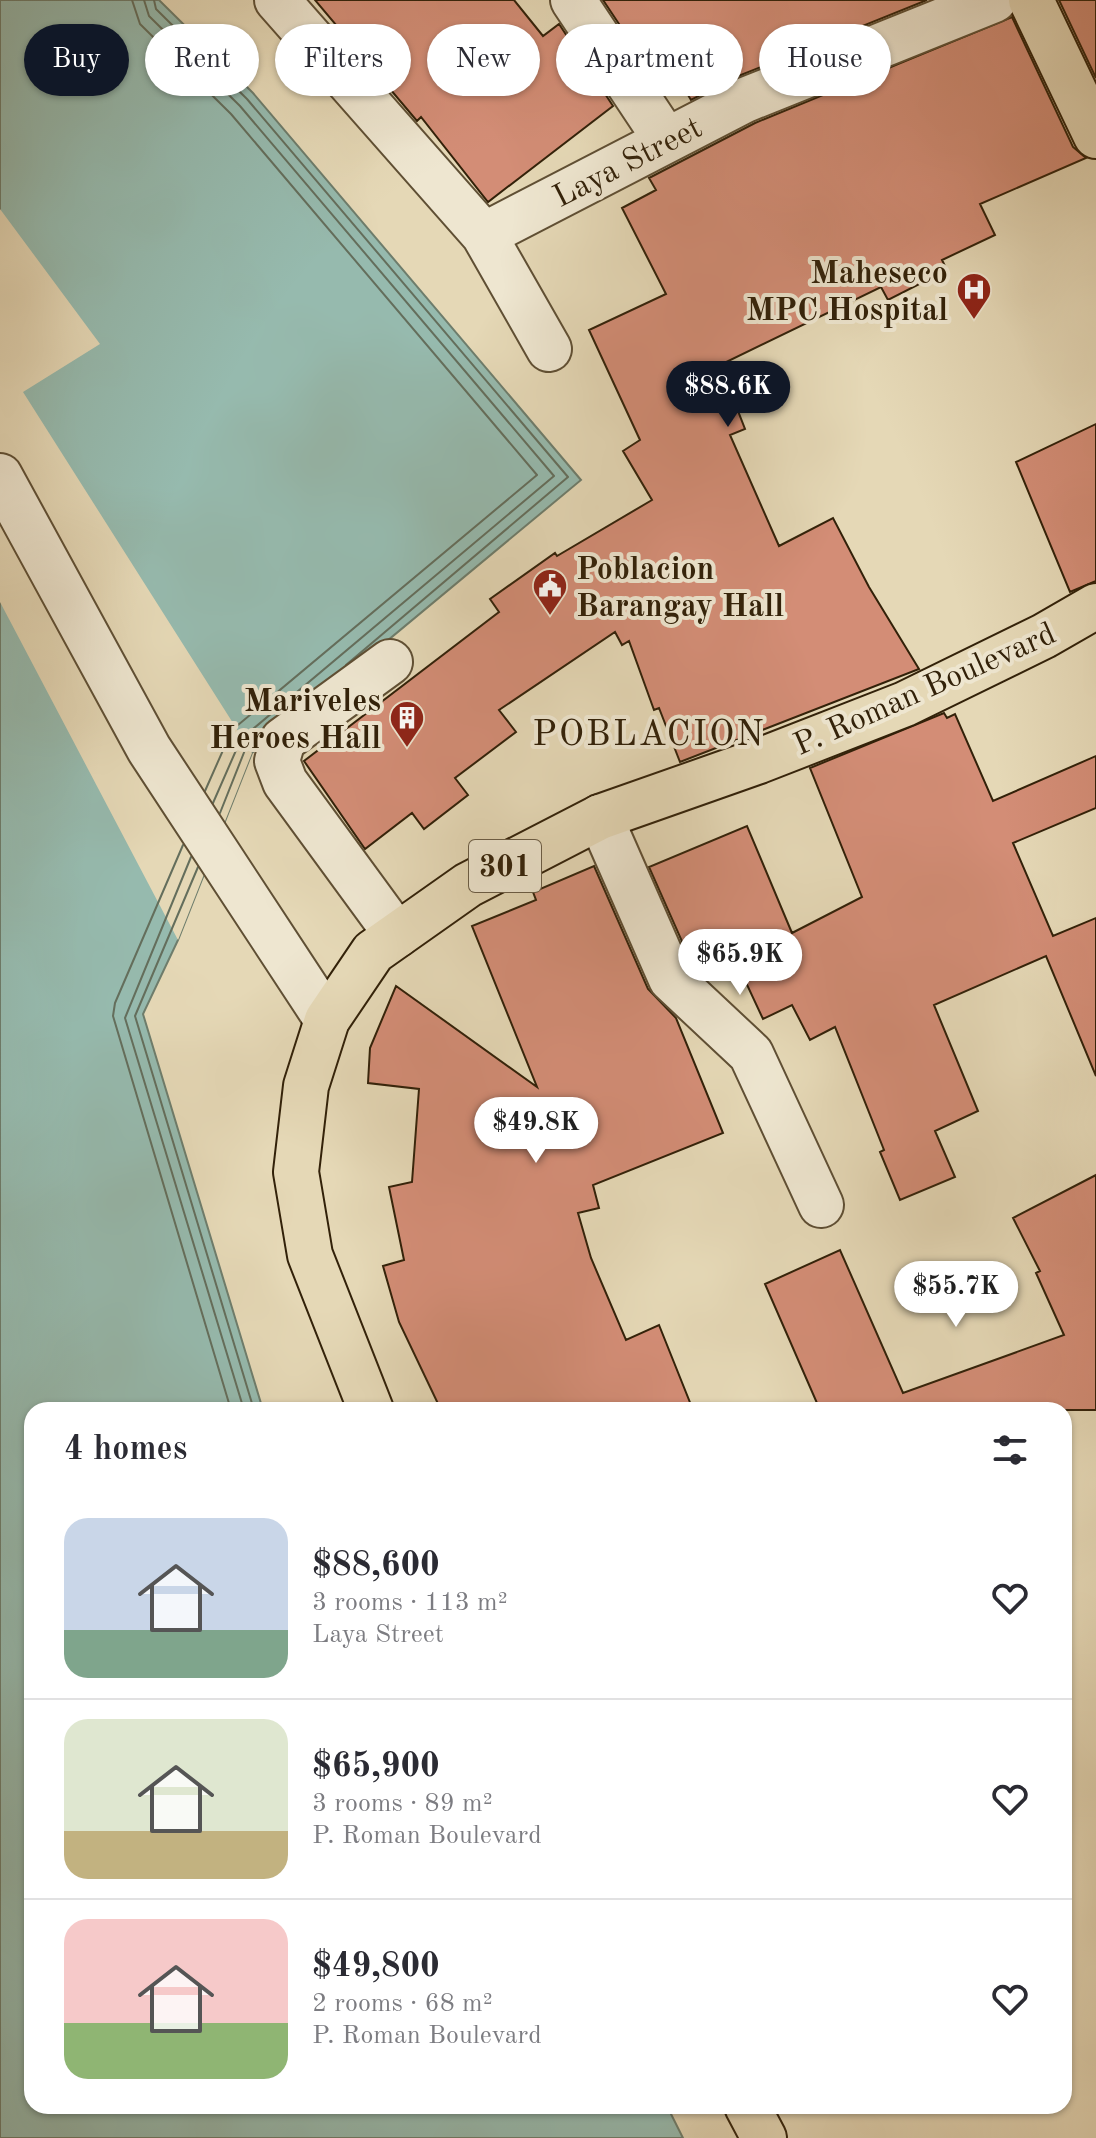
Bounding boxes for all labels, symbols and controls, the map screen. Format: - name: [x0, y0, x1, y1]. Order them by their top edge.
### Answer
- chip: Buy: [24, 24, 129, 96]
- chip: Rent: [145, 24, 259, 96]
- chip: Filters: [275, 24, 411, 96]
- chip: New: [427, 24, 540, 96]
- chip: Apartment: [556, 24, 743, 96]
- chip: House: [759, 24, 891, 96]
- street label: Laya Street: [549, 113, 708, 215]
- place label: Maheseco MPC Hospital: [746, 259, 948, 328]
- hospital icon: Maheseco MPC Hospital: [955, 271, 993, 321]
- pin: $88.6K: [663, 361, 793, 429]
- text: $88.6K: [684, 374, 772, 400]
- place label: Poblacion Barangay Hall: [576, 555, 784, 624]
- public building icon: Poblacion Barangay Hall: [531, 567, 569, 617]
- street label: P. Roman Boulevard: [789, 619, 1061, 763]
- place label: Mariveles Heroes Hall: [209, 687, 381, 756]
- building icon: Mariveles Heroes Hall: [388, 699, 426, 749]
- district label: POBLACION: [532, 718, 766, 754]
- road number: 301: [469, 840, 541, 892]
- pin: $65.9K: [675, 929, 805, 997]
- text: $65.9K: [696, 942, 784, 968]
- pin: $49.8K: [471, 1097, 601, 1165]
- text: $49.8K: [492, 1110, 580, 1136]
- pin: $55.7K: [891, 1261, 1021, 1329]
- text: $55.7K: [912, 1274, 1000, 1300]
- icon: filters: [988, 1428, 1032, 1472]
- text: 4 homes: [64, 1433, 187, 1467]
- text: $88,600: [312, 1549, 440, 1583]
- icon: home: [128, 1550, 224, 1646]
- icon: heart: [988, 1576, 1032, 1620]
- text: 3 rooms · 113 m²: [312, 1590, 508, 1616]
- text: Laya Street: [312, 1622, 444, 1648]
- text: $65,900: [312, 1750, 440, 1784]
- icon: home: [128, 1751, 224, 1847]
- icon: heart: [988, 1777, 1032, 1821]
- text: 3 rooms · 89 m²: [312, 1791, 493, 1817]
- text: P. Roman Boulevard: [312, 1823, 542, 1849]
- text: $49,800: [312, 1950, 440, 1984]
- icon: home: [128, 1951, 224, 2047]
- icon: heart: [988, 1977, 1032, 2021]
- text: 2 rooms · 68 m²: [312, 1991, 493, 2017]
- text: P. Roman Boulevard: [312, 2023, 542, 2049]

